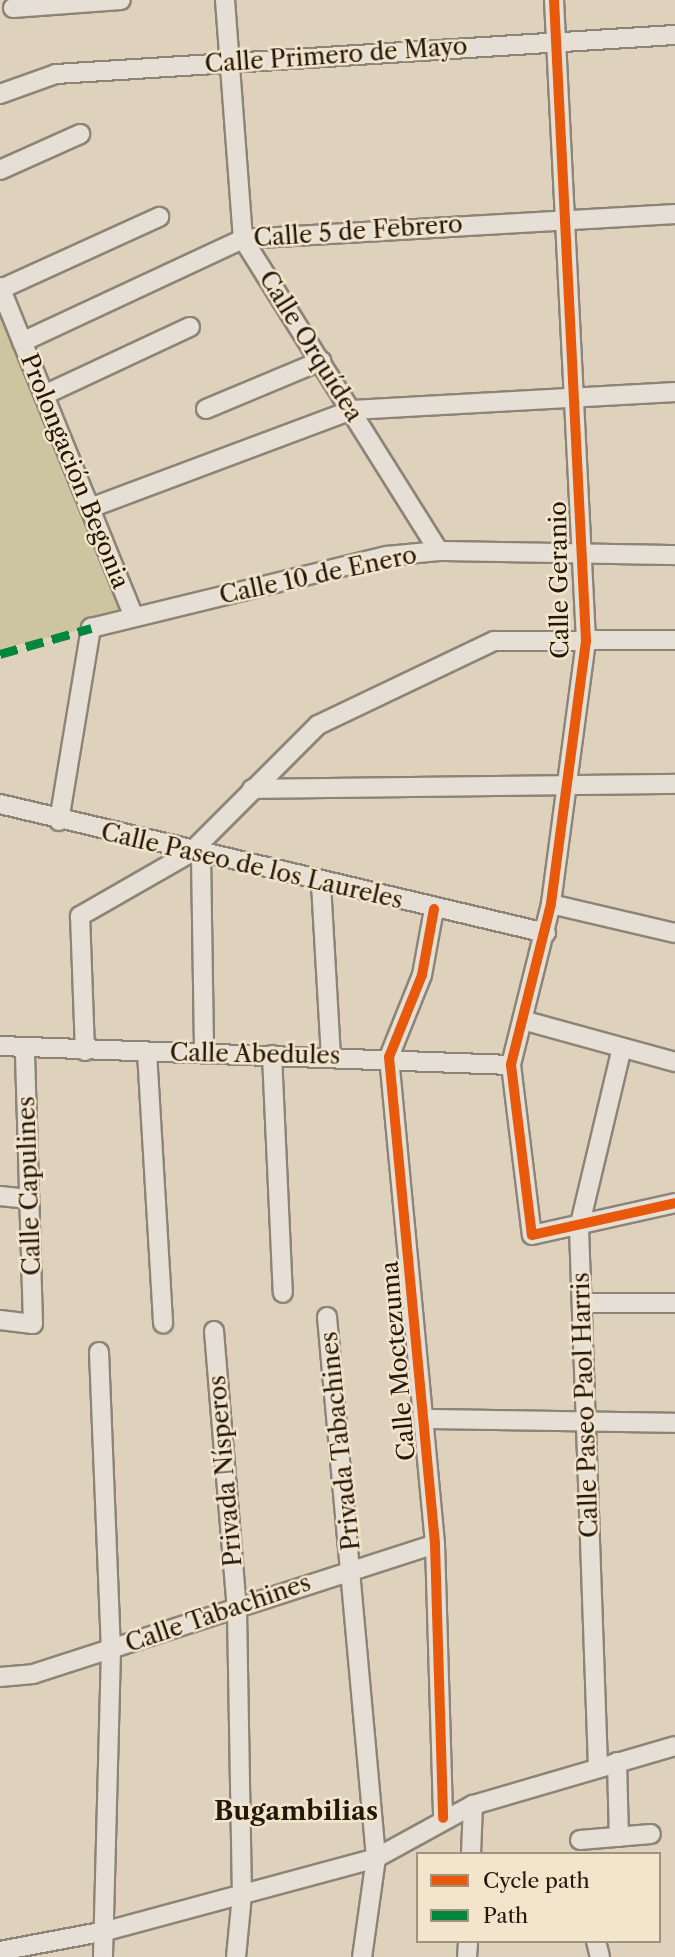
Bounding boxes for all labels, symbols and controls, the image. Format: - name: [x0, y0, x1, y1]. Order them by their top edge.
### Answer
- street label: Calle Primero de Mayo: [204, 31, 468, 79]
- street label: Calle 5 de Febrero: [253, 209, 463, 253]
- street label: Calle Orquídea: [253, 265, 369, 427]
- street label: Prolongación Begonia: [15, 349, 135, 593]
- street label: Calle Geranio: [543, 501, 575, 659]
- street label: Calle 10 de Enero: [217, 540, 419, 610]
- street label: Calle Paseo de los Laureles: [98, 817, 406, 915]
- street label: Calle Abedules: [169, 1038, 341, 1070]
- street label: Calle Capulines: [11, 1096, 47, 1276]
- street label: Calle Moctezuma: [375, 1260, 421, 1462]
- street label: Calle Paseo Paol Harris: [566, 1272, 604, 1538]
- street label: Privada Tabachines: [314, 1330, 366, 1552]
- street label: Privada Nísperos: [202, 1374, 248, 1568]
- street label: Calle Tabachines: [121, 1568, 315, 1658]
- district label: Bugambilias: [214, 1796, 378, 1828]
- legend: [416, 1852, 661, 1943]
- text: Cycle path: [483, 1868, 590, 1893]
- text: Path: [483, 1903, 528, 1928]

